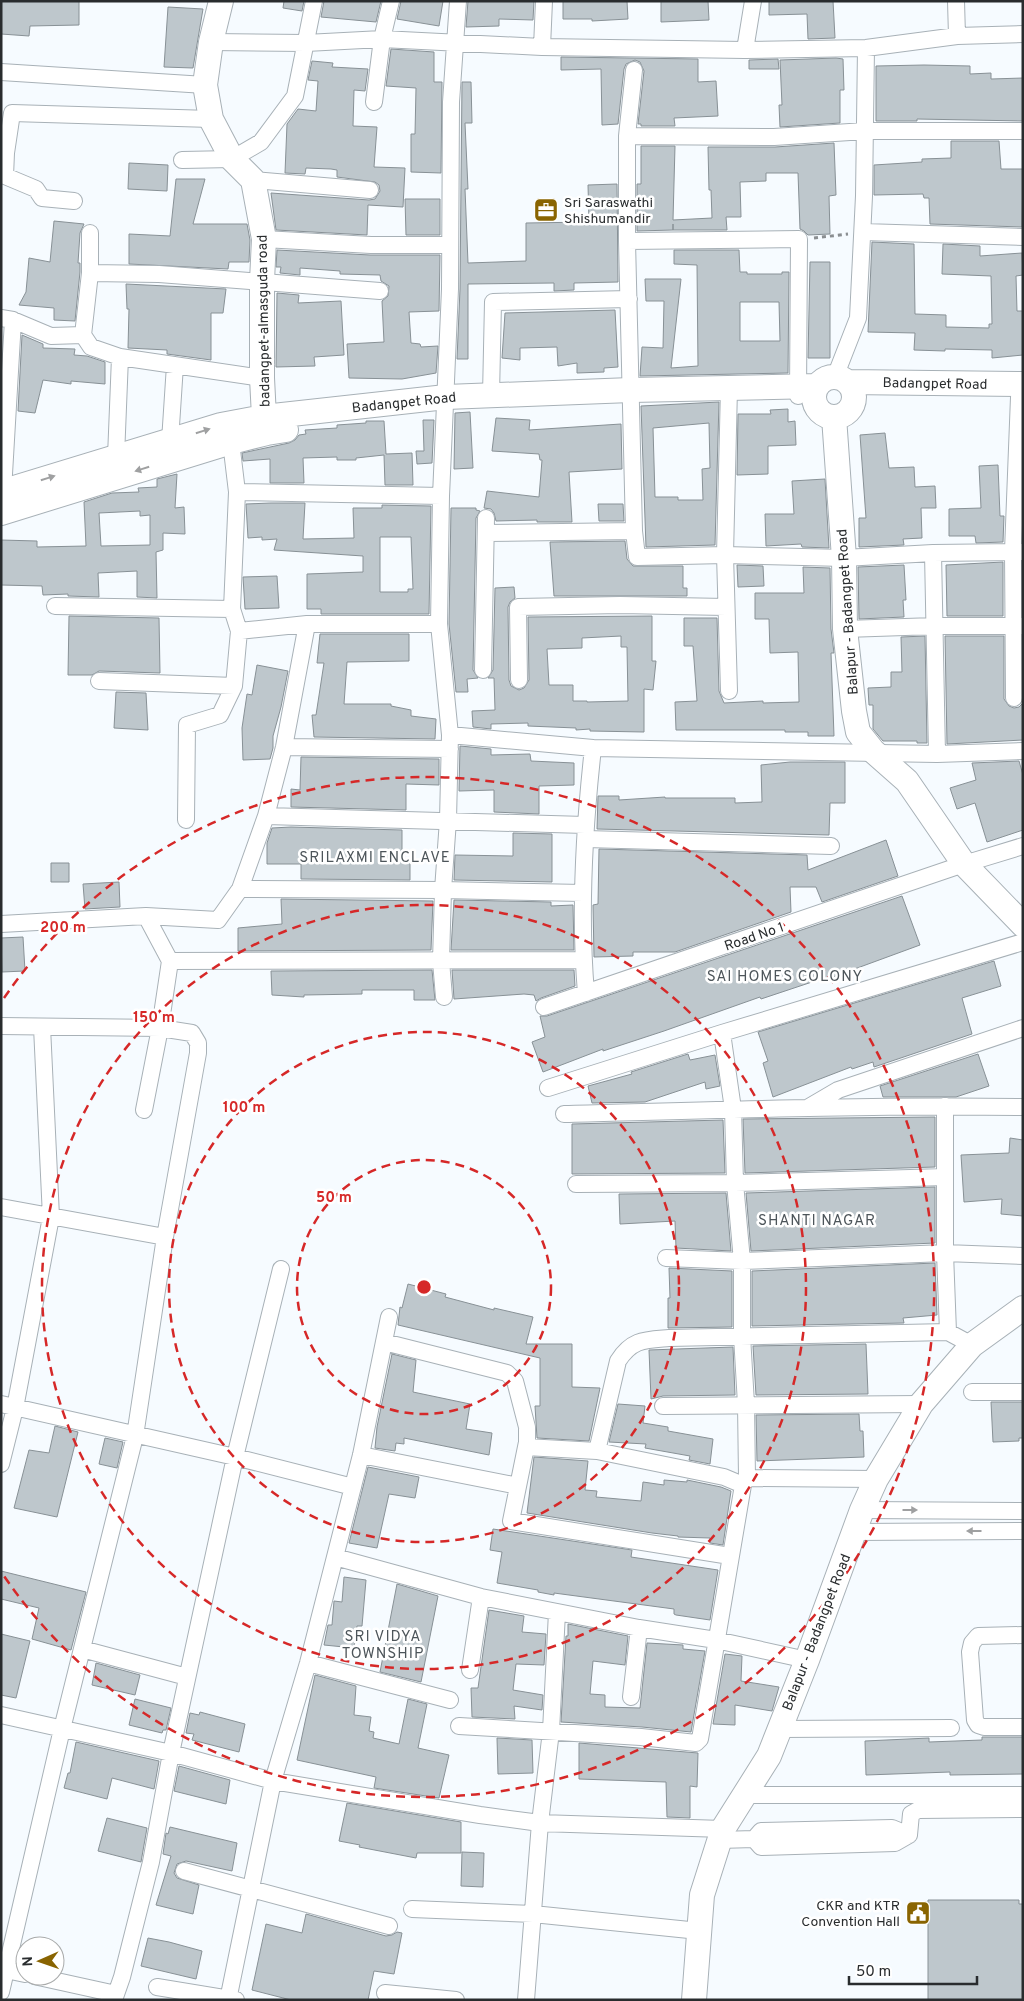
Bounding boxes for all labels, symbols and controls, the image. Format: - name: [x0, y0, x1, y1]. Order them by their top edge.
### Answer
- place label: Sri Saraswathi Shishumandir: [564, 195, 653, 228]
- office icon: Sri Saraswathi Shishumandir: [533, 197, 559, 223]
- street label: badangpet-almasguda road: [254, 235, 275, 407]
- street label: Badangpet Road: [882, 375, 988, 394]
- street label: Badangpet Road: [351, 390, 457, 417]
- one-way arrow: [196, 426, 211, 434]
- one-way arrow: [135, 466, 150, 474]
- one-way arrow: [41, 473, 56, 481]
- street label: Balapur - Badangpet Road: [834, 528, 863, 695]
- district label: SRILAXMI ENCLAVE: [299, 849, 451, 868]
- text: 200 m: [40, 919, 86, 938]
- street label: Road No 1: [722, 919, 787, 956]
- district label: SAI HOMES COLONY: [707, 968, 863, 987]
- text: 150 m: [133, 1009, 175, 1028]
- text: 100 m: [223, 1099, 265, 1118]
- text: 50 m: [316, 1189, 352, 1208]
- district label: SHANTI NAGAR: [758, 1212, 876, 1231]
- centre of rings: [415, 1278, 433, 1296]
- one-way arrow: [903, 1506, 919, 1514]
- one-way arrow: [966, 1527, 982, 1535]
- street label: Balapur - Badangpet Road: [780, 1552, 855, 1713]
- district label: SRI VIDYA TOWNSHIP: [342, 1628, 424, 1664]
- place label: CKR and KTR Convention Hall: [801, 1898, 900, 1931]
- public building icon: CKR and KTR Convention Hall: [905, 1900, 931, 1926]
- north arrow: [15, 1936, 65, 1986]
- scale bar: [849, 1954, 976, 1986]
- text: N: [20, 1956, 37, 1967]
- text: 50 m: [856, 1963, 891, 1982]

